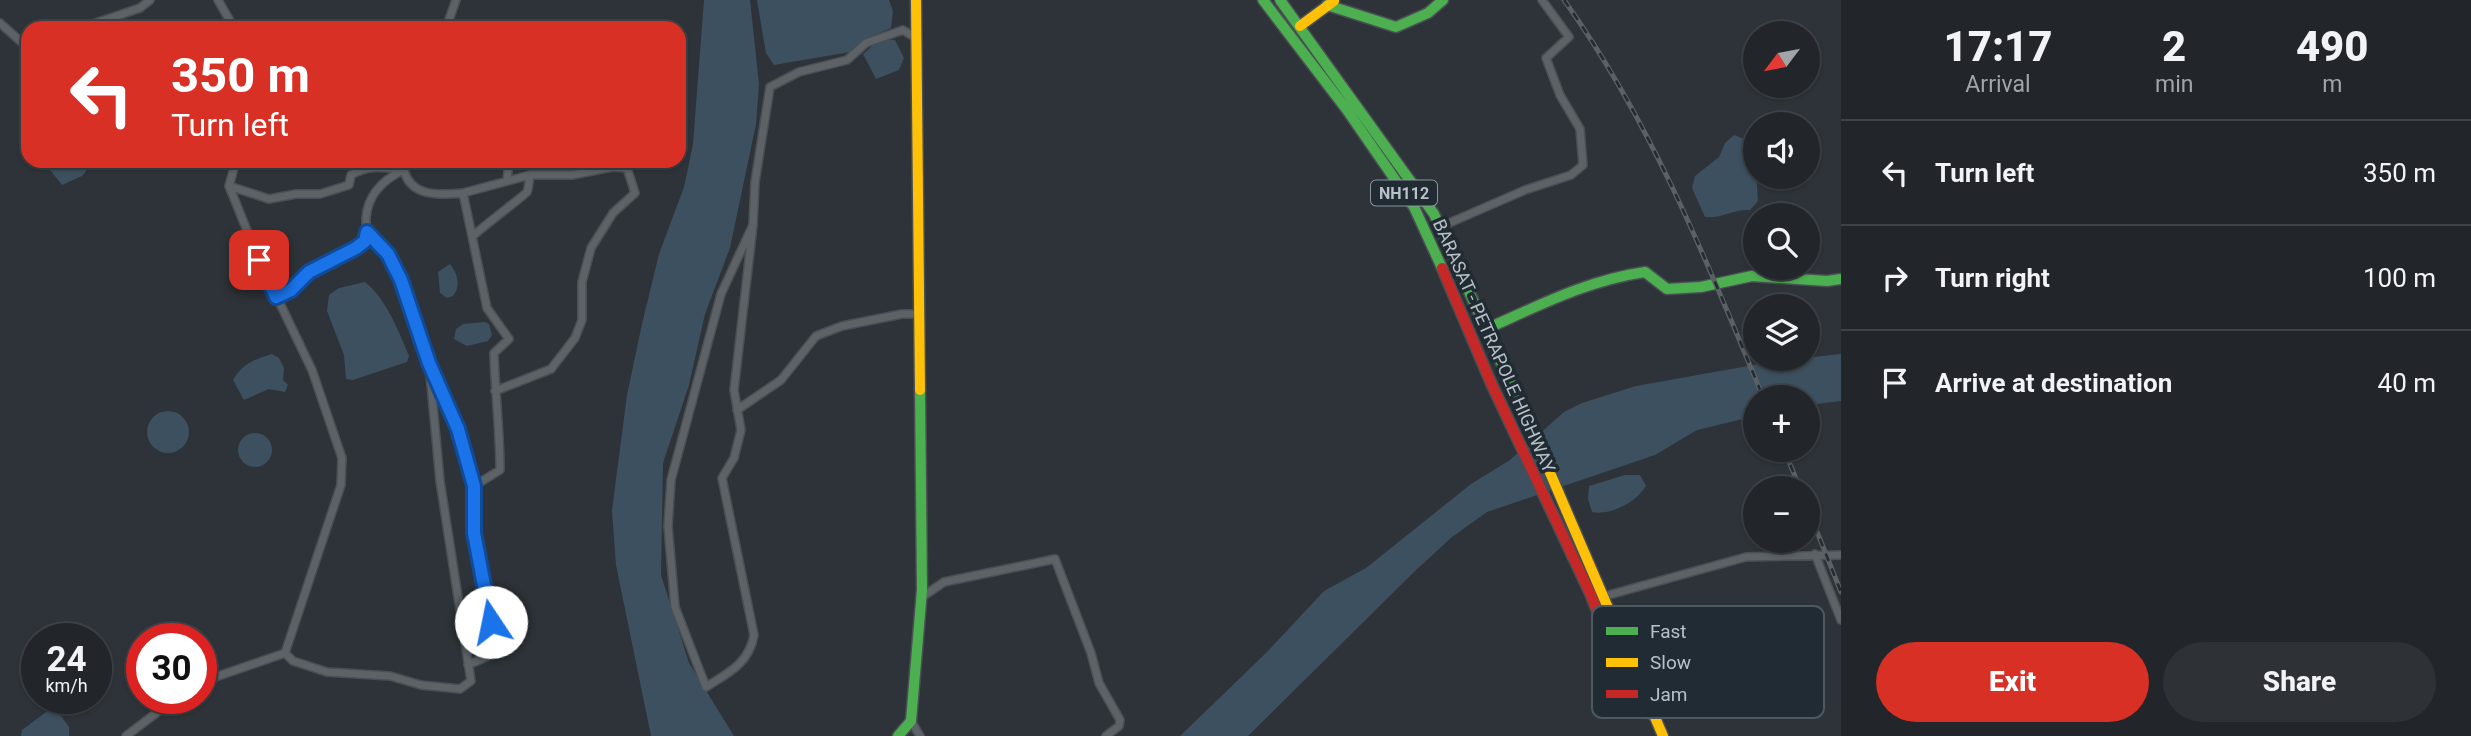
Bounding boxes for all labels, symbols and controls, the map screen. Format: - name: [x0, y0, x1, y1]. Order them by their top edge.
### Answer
- north arrow: [1743, 21, 1820, 98]
- map controls: [1743, 21, 1820, 553]
- text: 17:17: [1943, 22, 2053, 71]
- text: 2: [2162, 22, 2186, 71]
- text: 490: [2296, 22, 2369, 71]
- text: 350 m: [171, 47, 310, 104]
- icon: left: [56, 49, 147, 140]
- text: Arrival: [1965, 71, 2031, 98]
- text: min: [2155, 71, 2193, 98]
- text: m: [2322, 71, 2342, 98]
- text: Turn left: [171, 106, 289, 144]
- button: sound: [1743, 112, 1820, 189]
- icon: left: [1876, 154, 1914, 192]
- text: Turn left: [1935, 158, 2034, 188]
- text: 350 m: [2363, 158, 2436, 188]
- road number: NH112: [1371, 181, 1437, 206]
- button: search: [1743, 203, 1820, 280]
- street label: BARASAT - PETRAPOLE HIGHWAY: [1429, 216, 1560, 476]
- pin: [229, 230, 289, 290]
- icon: arrive: [240, 241, 278, 279]
- icon: right: [1876, 259, 1914, 297]
- text: Turn right: [1935, 263, 2050, 293]
- text: 100 m: [2363, 263, 2436, 293]
- button: layers: [1743, 294, 1820, 371]
- icon: arrive: [1876, 364, 1914, 402]
- text: Arrive at destination: [1935, 368, 2172, 398]
- text: 40 m: [2378, 368, 2436, 398]
- button: +: [1743, 385, 1820, 462]
- button: −: [1743, 476, 1820, 553]
- position arrow: [454, 585, 528, 659]
- legend: [1592, 606, 1824, 718]
- text: Fast: [1650, 620, 1687, 643]
- speed limit sign: 30: [126, 623, 217, 714]
- text: 24: [46, 639, 87, 680]
- button: Exit: [1876, 642, 2149, 722]
- button: Share: [2163, 642, 2436, 722]
- text: Slow: [1650, 651, 1691, 674]
- text: km/h: [45, 675, 88, 696]
- text: Jam: [1650, 683, 1687, 706]

